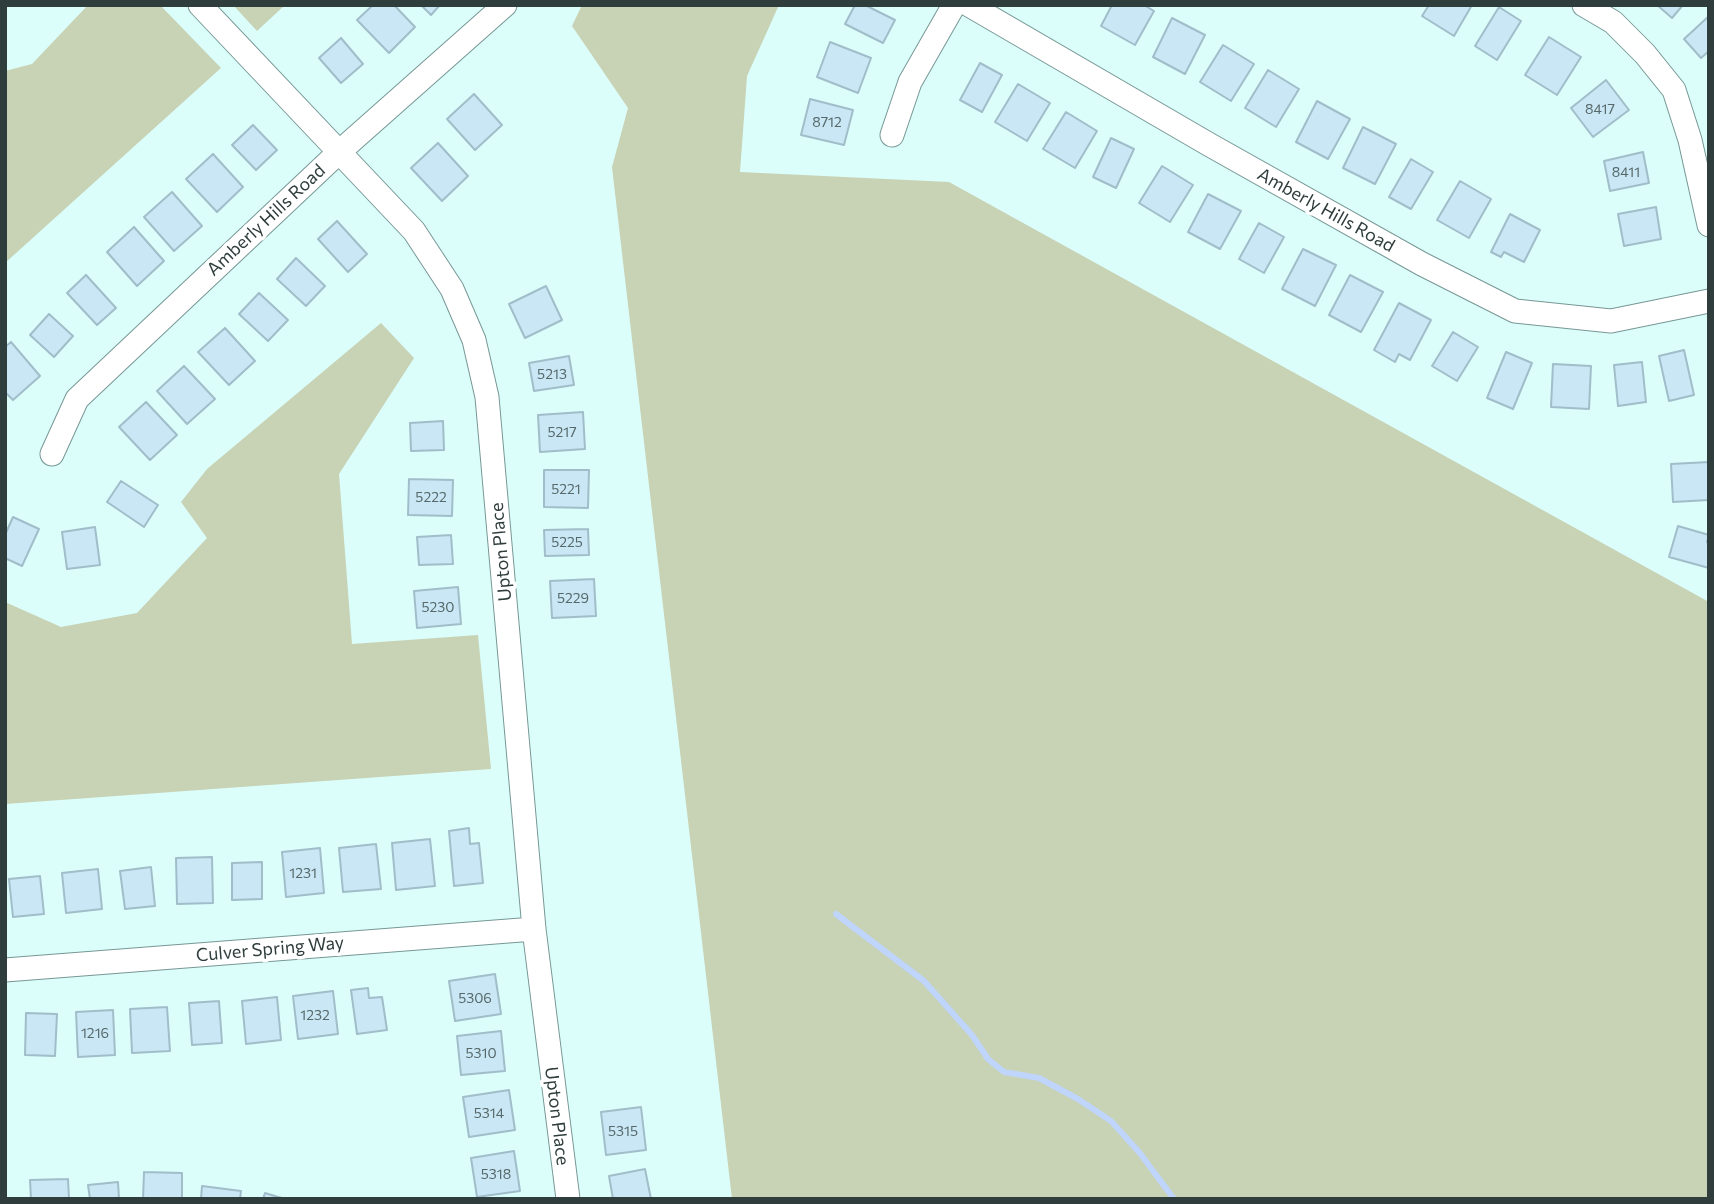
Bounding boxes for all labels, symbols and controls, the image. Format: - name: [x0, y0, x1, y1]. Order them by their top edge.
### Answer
- house number: 8417: [1585, 101, 1615, 117]
- house number: 8712: [812, 114, 842, 130]
- street label: Amberly Hills Road: [202, 160, 330, 280]
- street label: Amberly Hills Road: [1254, 163, 1398, 257]
- house number: 8411: [1612, 164, 1640, 180]
- house number: 5213: [537, 366, 567, 382]
- house number: 5217: [547, 424, 577, 440]
- house number: 5221: [551, 481, 581, 497]
- house number: 5222: [415, 489, 447, 505]
- street label: Upton Place: [486, 502, 516, 602]
- house number: 5225: [551, 534, 583, 550]
- house number: 5229: [557, 590, 589, 606]
- house number: 5230: [422, 599, 454, 615]
- house number: 1231: [289, 865, 317, 881]
- street label: Culver Spring Way: [195, 932, 345, 966]
- house number: 5306: [458, 990, 492, 1006]
- house number: 1232: [300, 1007, 330, 1023]
- house number: 1216: [81, 1025, 109, 1041]
- house number: 5310: [465, 1045, 497, 1061]
- street label: Upton Place: [540, 1065, 574, 1167]
- house number: 5314: [474, 1105, 504, 1121]
- house number: 5315: [608, 1123, 638, 1139]
- house number: 5318: [481, 1166, 511, 1182]

